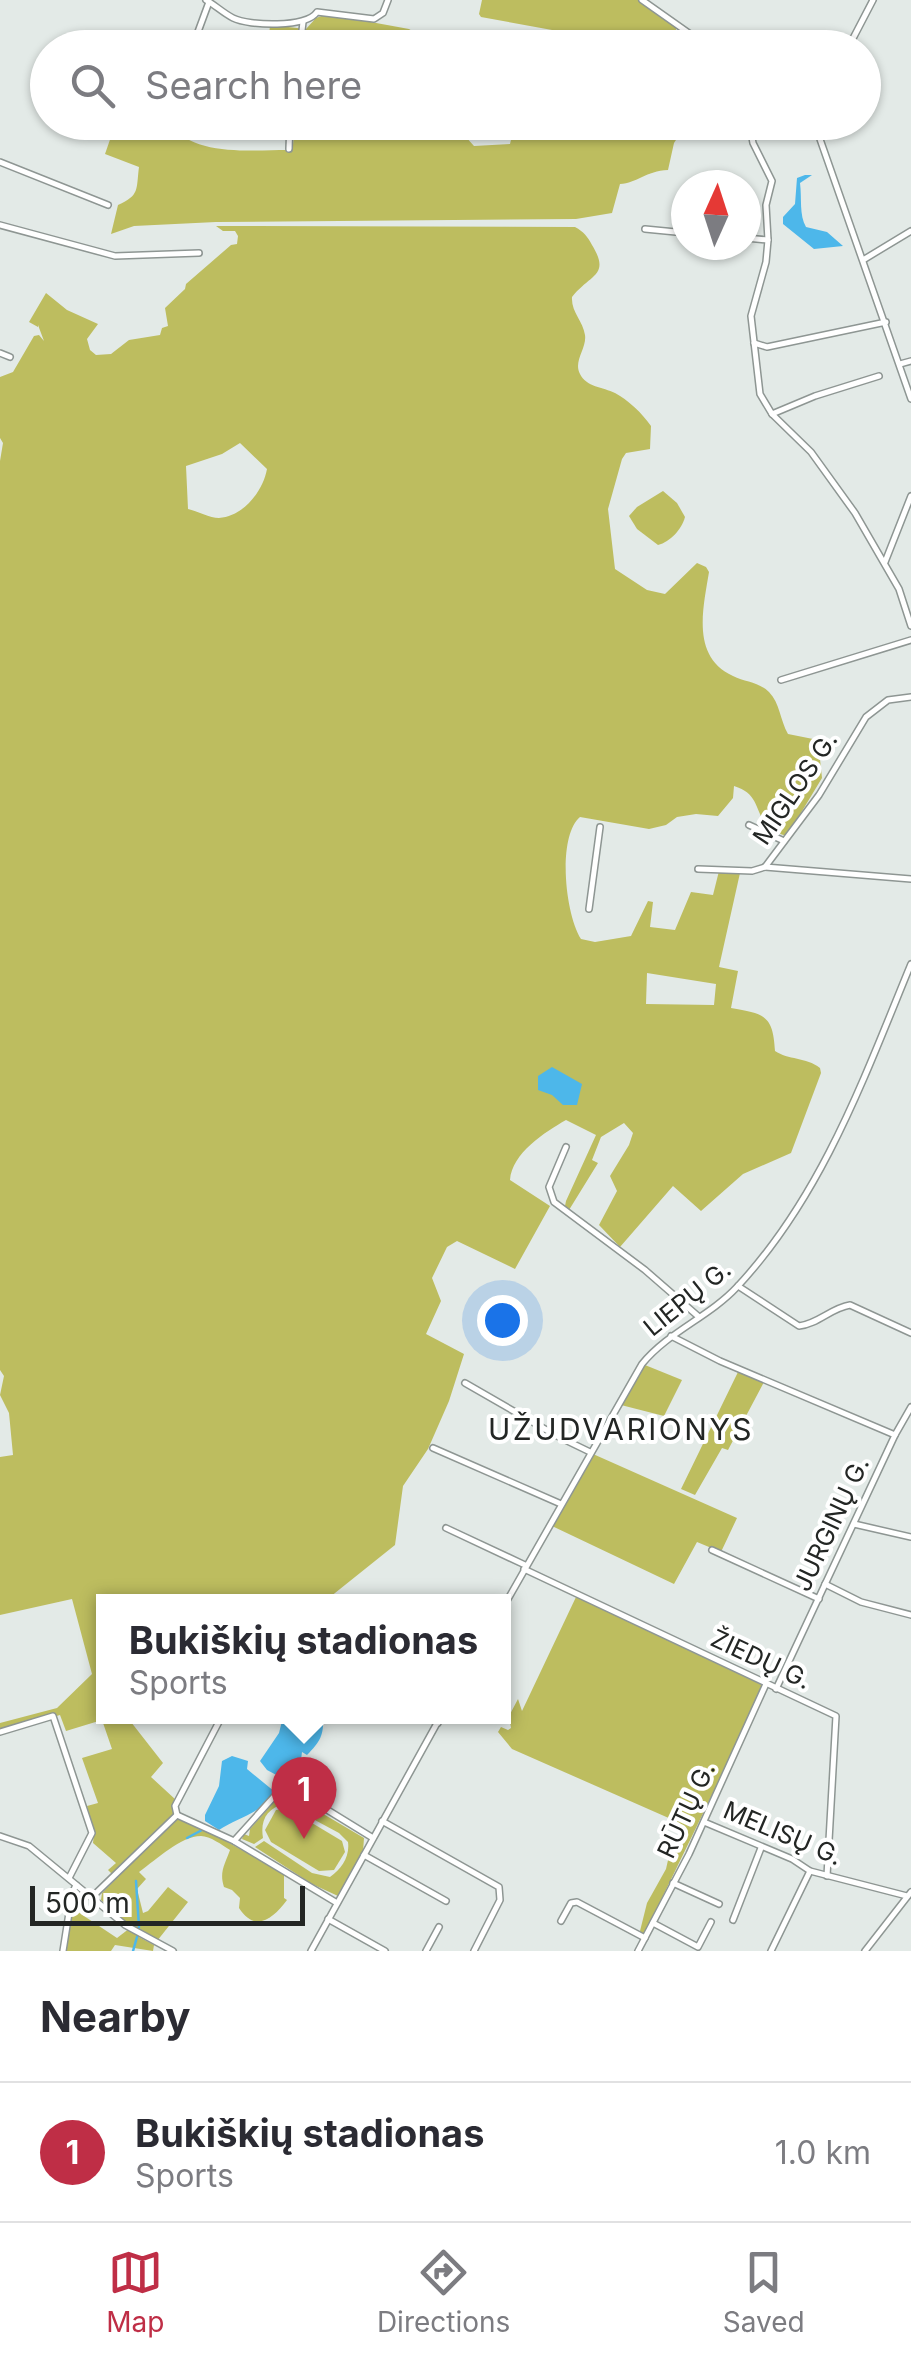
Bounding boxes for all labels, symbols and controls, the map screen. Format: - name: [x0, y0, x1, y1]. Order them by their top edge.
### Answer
- search box: [30, 30, 881, 140]
- icon: search: [65, 58, 120, 113]
- text: Search here: [145, 62, 362, 108]
- north arrow: [671, 170, 761, 260]
- street label: MIGLOS G.: [746, 726, 844, 850]
- street label: LIEPŲ G.: [637, 1254, 737, 1342]
- your location: [477, 1295, 528, 1346]
- district label: UŽUDVARIONYS: [488, 1411, 754, 1447]
- street label: JURGINŲ G.: [787, 1452, 875, 1596]
- popup: [96, 1594, 511, 1724]
- text: Bukiškių stadionas: [129, 1617, 478, 1663]
- street label: ŽIEDŲ G.: [706, 1622, 816, 1695]
- text: Sports: [129, 1663, 228, 1702]
- pin: 1: [272, 1756, 336, 1839]
- street label: RŪTŲ G.: [651, 1757, 721, 1863]
- street label: MELISŲ G.: [719, 1795, 847, 1871]
- scale bar: [30, 1881, 305, 1926]
- text: 500 m: [45, 1886, 130, 1920]
- text: Nearby: [40, 1991, 191, 2042]
- text: Bukiškių stadionas: [135, 2110, 484, 2156]
- text: 1: [66, 2133, 79, 2172]
- text: 1.0 km: [775, 2133, 871, 2172]
- text: Sports: [135, 2156, 234, 2195]
- tab: Map: [106, 2245, 164, 2339]
- tab: Directions: [377, 2245, 510, 2339]
- tab: Saved: [723, 2245, 805, 2339]

